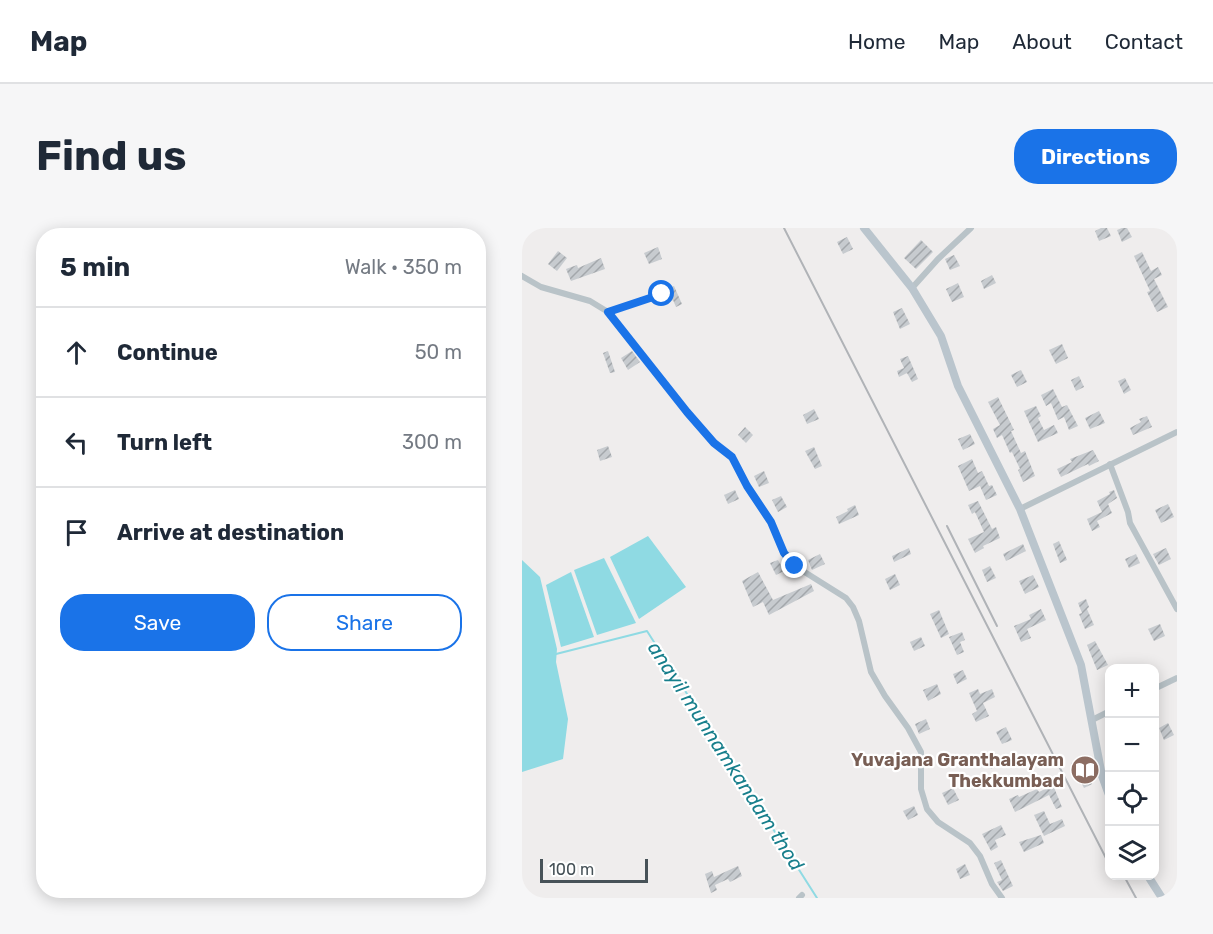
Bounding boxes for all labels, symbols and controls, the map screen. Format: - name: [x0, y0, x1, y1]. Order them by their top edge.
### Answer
- text: Map: [30, 25, 87, 58]
- text: Home: [848, 29, 905, 54]
- text: Map: [938, 29, 979, 54]
- text: About: [1012, 29, 1072, 54]
- text: Contact: [1105, 29, 1183, 54]
- button: Directions: [1014, 129, 1177, 184]
- text: Find us: [36, 131, 187, 181]
- text: 5 min: [60, 252, 130, 283]
- text: Walk · 350 m: [345, 255, 462, 279]
- route start: [648, 280, 674, 306]
- icon: ahead: [60, 336, 93, 369]
- text: Continue: [117, 339, 218, 366]
- text: 50 m: [415, 340, 462, 364]
- icon: left: [60, 426, 93, 459]
- text: Turn left: [117, 429, 212, 456]
- text: 300 m: [402, 430, 462, 454]
- icon: arrive: [60, 516, 93, 549]
- text: Arrive at destination: [117, 519, 344, 546]
- route end: [781, 552, 807, 578]
- button: Save: [60, 594, 255, 651]
- button: Share: [267, 594, 462, 651]
- water label: anayil munnamkandam thod: [643, 637, 810, 876]
- map controls: [1105, 664, 1159, 880]
- button: +: [1105, 664, 1159, 718]
- button: −: [1105, 718, 1159, 772]
- place label: Yuvajana Granthalayam Thekkumbad: [851, 749, 1064, 792]
- library icon: Yuvajana Granthalayam Thekkumbad: [1069, 754, 1101, 786]
- button: locate: [1105, 772, 1159, 826]
- button: layers: [1105, 826, 1159, 880]
- scale bar: [540, 856, 648, 884]
- text: 100 m: [549, 860, 594, 879]

